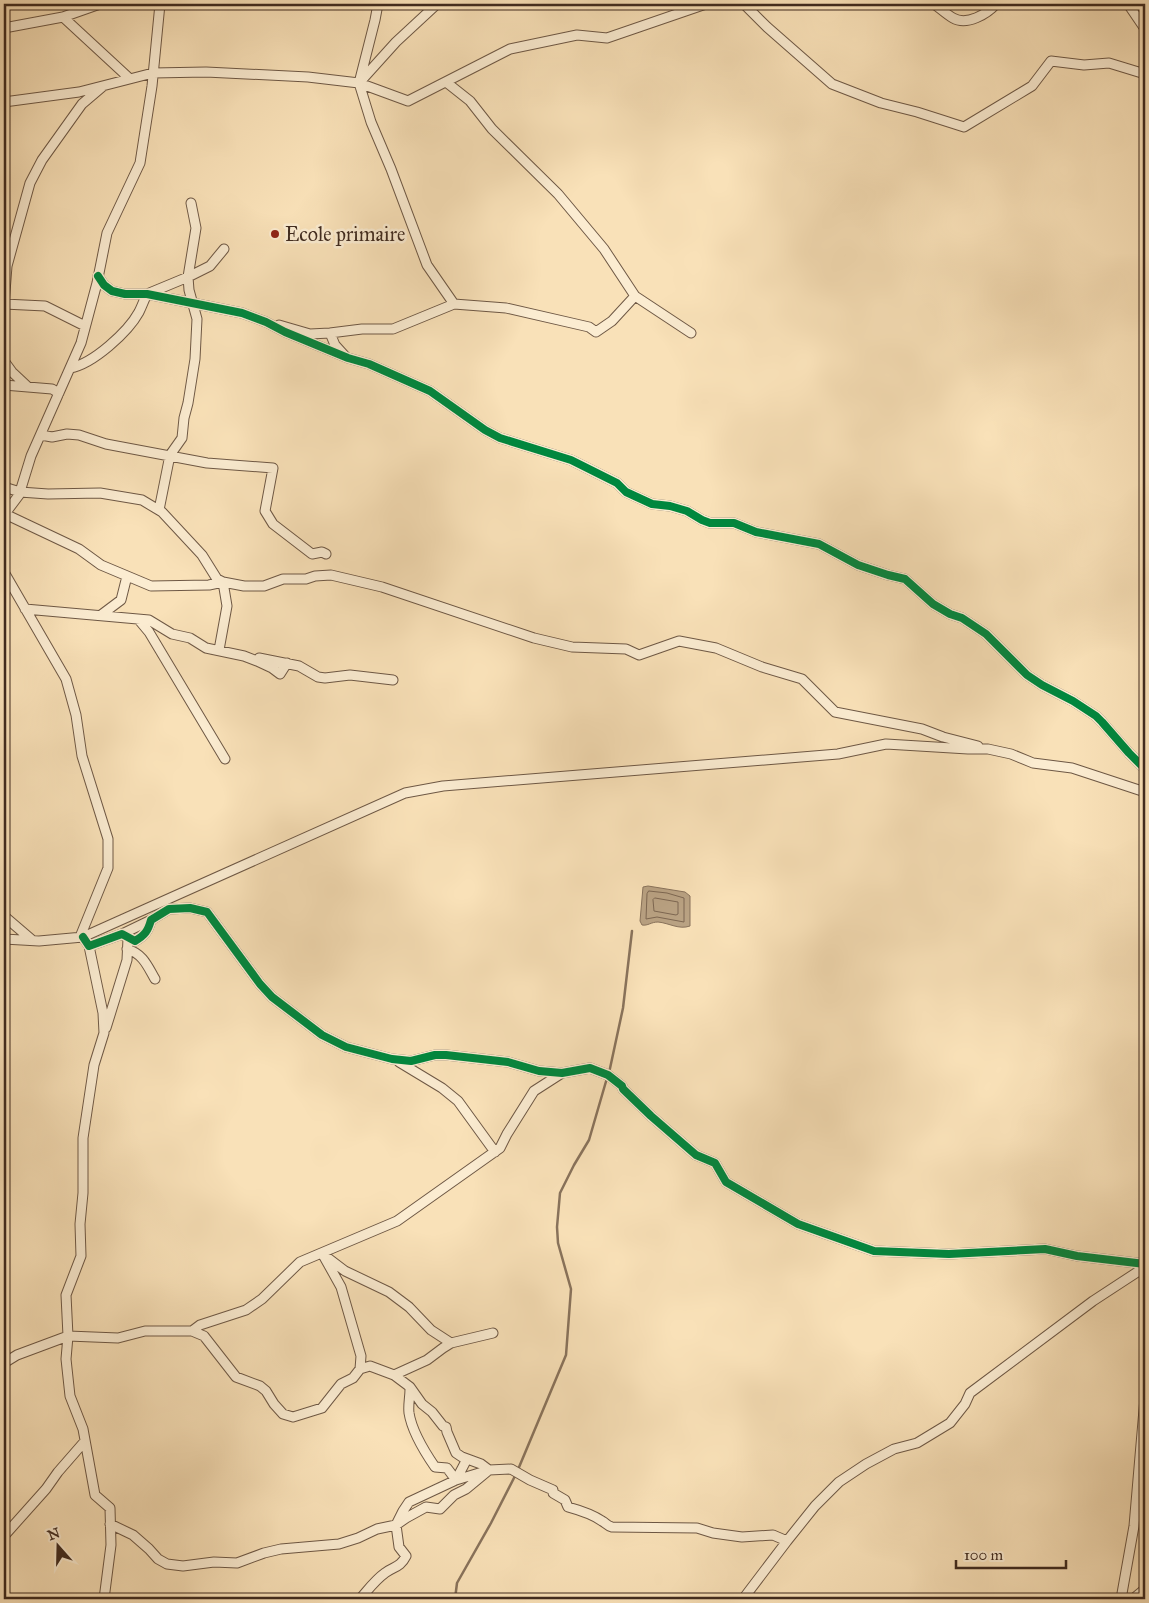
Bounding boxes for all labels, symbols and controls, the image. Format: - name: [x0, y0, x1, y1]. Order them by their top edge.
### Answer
- place label: Ecole primaire: [285, 222, 405, 246]
- marker: Ecole primaire: [269, 228, 281, 240]
- north arrow: [32, 1520, 82, 1570]
- text: N: [45, 1524, 62, 1544]
- scale bar: [956, 1538, 1066, 1570]
- text: 100 m: [964, 1546, 1004, 1564]

